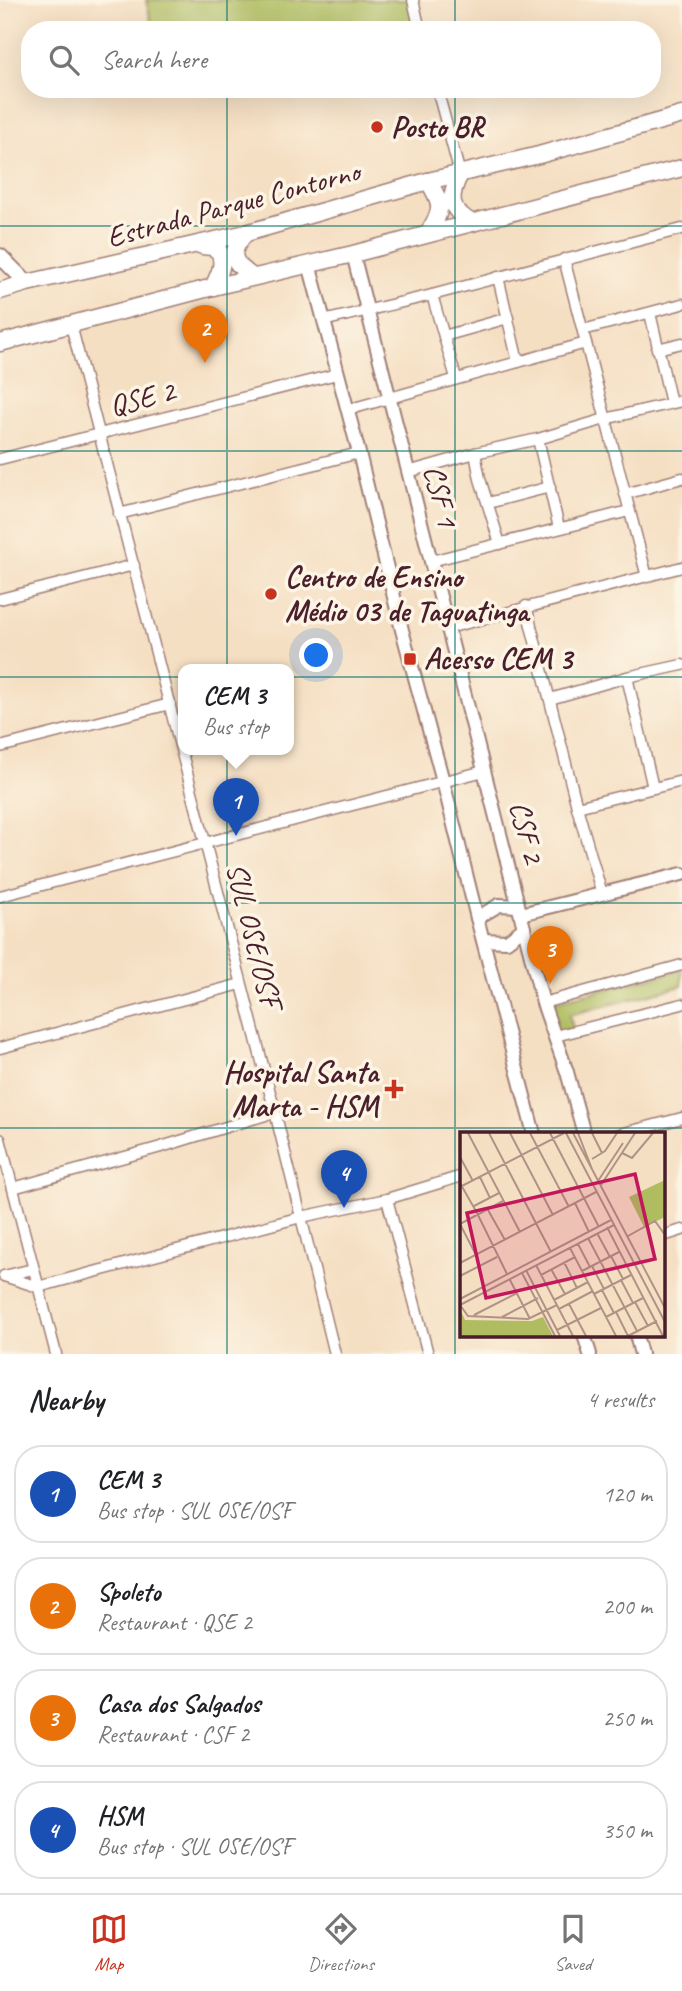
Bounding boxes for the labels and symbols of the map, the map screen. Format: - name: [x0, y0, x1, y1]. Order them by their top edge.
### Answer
- place label: Posto BR: [391, 108, 486, 146]
- marker: Posto BR: [369, 119, 385, 135]
- street label: Estrada Parque Contorno: [103, 151, 367, 256]
- pin: 2: [182, 305, 228, 363]
- street label: QSE 2: [106, 371, 181, 424]
- street label: CSF 1: [415, 461, 467, 532]
- place label: Centro de Ensino Médio 03 de Taguatinga: [285, 558, 531, 630]
- marker: Centro de Ensino Médio 03 de Taguatinga: [263, 586, 279, 602]
- your location: [299, 638, 333, 672]
- place label: Acesso CEM 3: [424, 640, 575, 678]
- marker: Acesso CEM 3: [402, 651, 418, 667]
- pin: 1: [213, 778, 259, 836]
- street label: CSF 2: [501, 797, 554, 869]
- street label: SUL OSE/OSF: [218, 859, 292, 1018]
- pin: 3: [527, 926, 573, 984]
- place label: Hospital Santa Marta - HSM: [223, 1053, 381, 1125]
- marker: Hospital Santa Marta - HSM: [384, 1079, 404, 1099]
- inset map: [460, 1132, 664, 1336]
- pin: 4: [321, 1150, 367, 1208]

